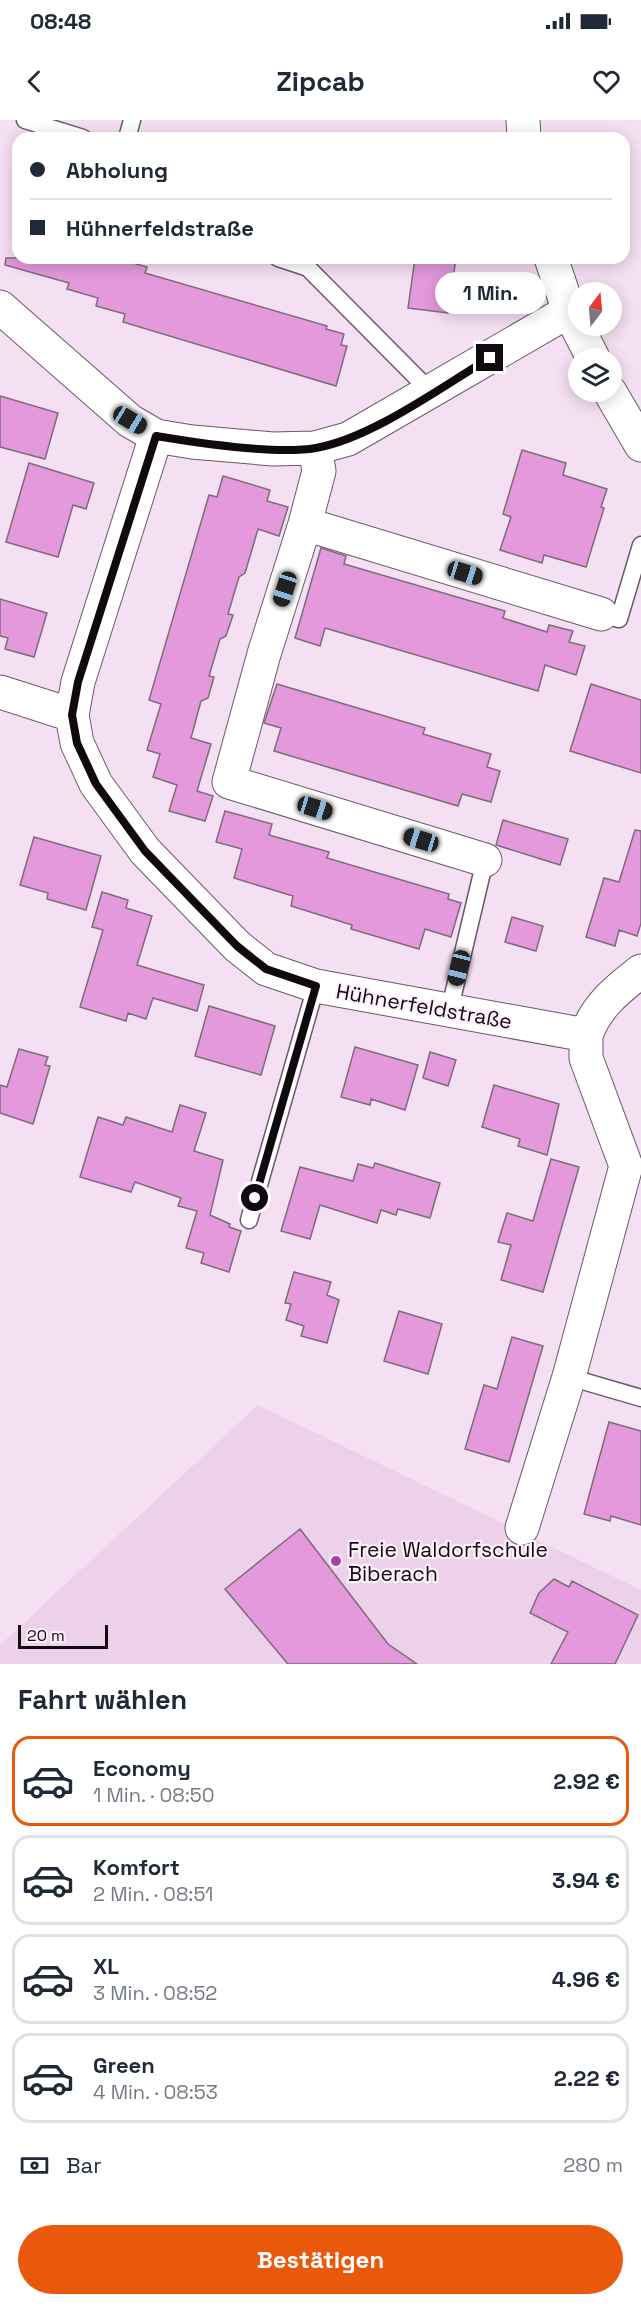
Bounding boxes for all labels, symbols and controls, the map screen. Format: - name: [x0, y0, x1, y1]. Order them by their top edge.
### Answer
- text: 08:48: [30, 7, 91, 35]
- text: Zipcab: [276, 64, 365, 99]
- icon: back: [18, 65, 51, 98]
- icon: heart: [590, 65, 623, 98]
- text: Abholung: [66, 156, 168, 184]
- text: Hühnerfeldstraße: [66, 214, 254, 242]
- callout: 1 Min.: [434, 271, 546, 313]
- text: 1 Min.: [463, 280, 518, 306]
- north arrow: [568, 282, 622, 336]
- map controls: [568, 282, 622, 402]
- route end: [476, 344, 503, 371]
- button: layers: [568, 348, 622, 402]
- car: [110, 403, 150, 437]
- car: [445, 559, 485, 587]
- car: [271, 569, 299, 609]
- car: [295, 794, 335, 822]
- car: [401, 826, 441, 854]
- car: [446, 948, 472, 988]
- street label: Hühnerfeldstraße: [334, 977, 514, 1035]
- route start: [241, 1184, 268, 1211]
- place label: Freie Waldorfschule Biberach: [348, 1536, 548, 1587]
- marker: Freie Waldorfschule Biberach: [329, 1554, 343, 1568]
- scale bar: [18, 1622, 108, 1650]
- text: 20 m: [27, 1625, 65, 1646]
- text: Fahrt wählen: [18, 1682, 187, 1717]
- icon: car: [21, 1754, 75, 1808]
- text: Economy: [93, 1754, 191, 1782]
- text: 2.92 €: [553, 1767, 620, 1795]
- text: 1 Min. · 08:50: [93, 1782, 215, 1808]
- icon: car: [21, 1853, 75, 1907]
- text: Komfort: [93, 1853, 180, 1881]
- text: 3.94 €: [552, 1866, 620, 1894]
- text: 2 Min. · 08:51: [93, 1881, 213, 1907]
- icon: car: [21, 1952, 75, 2006]
- text: XL: [93, 1952, 119, 1980]
- text: 4.96 €: [552, 1965, 620, 1993]
- text: 3 Min. · 08:52: [93, 1980, 217, 2006]
- icon: car: [21, 2051, 75, 2105]
- text: Green: [93, 2051, 155, 2079]
- text: 2.22 €: [554, 2064, 620, 2092]
- text: 4 Min. · 08:53: [93, 2079, 218, 2105]
- icon: cash: [18, 2149, 51, 2182]
- text: Bar: [66, 2151, 102, 2179]
- text: 280 m: [563, 2152, 623, 2178]
- button: Bestätigen: [18, 2225, 623, 2294]

